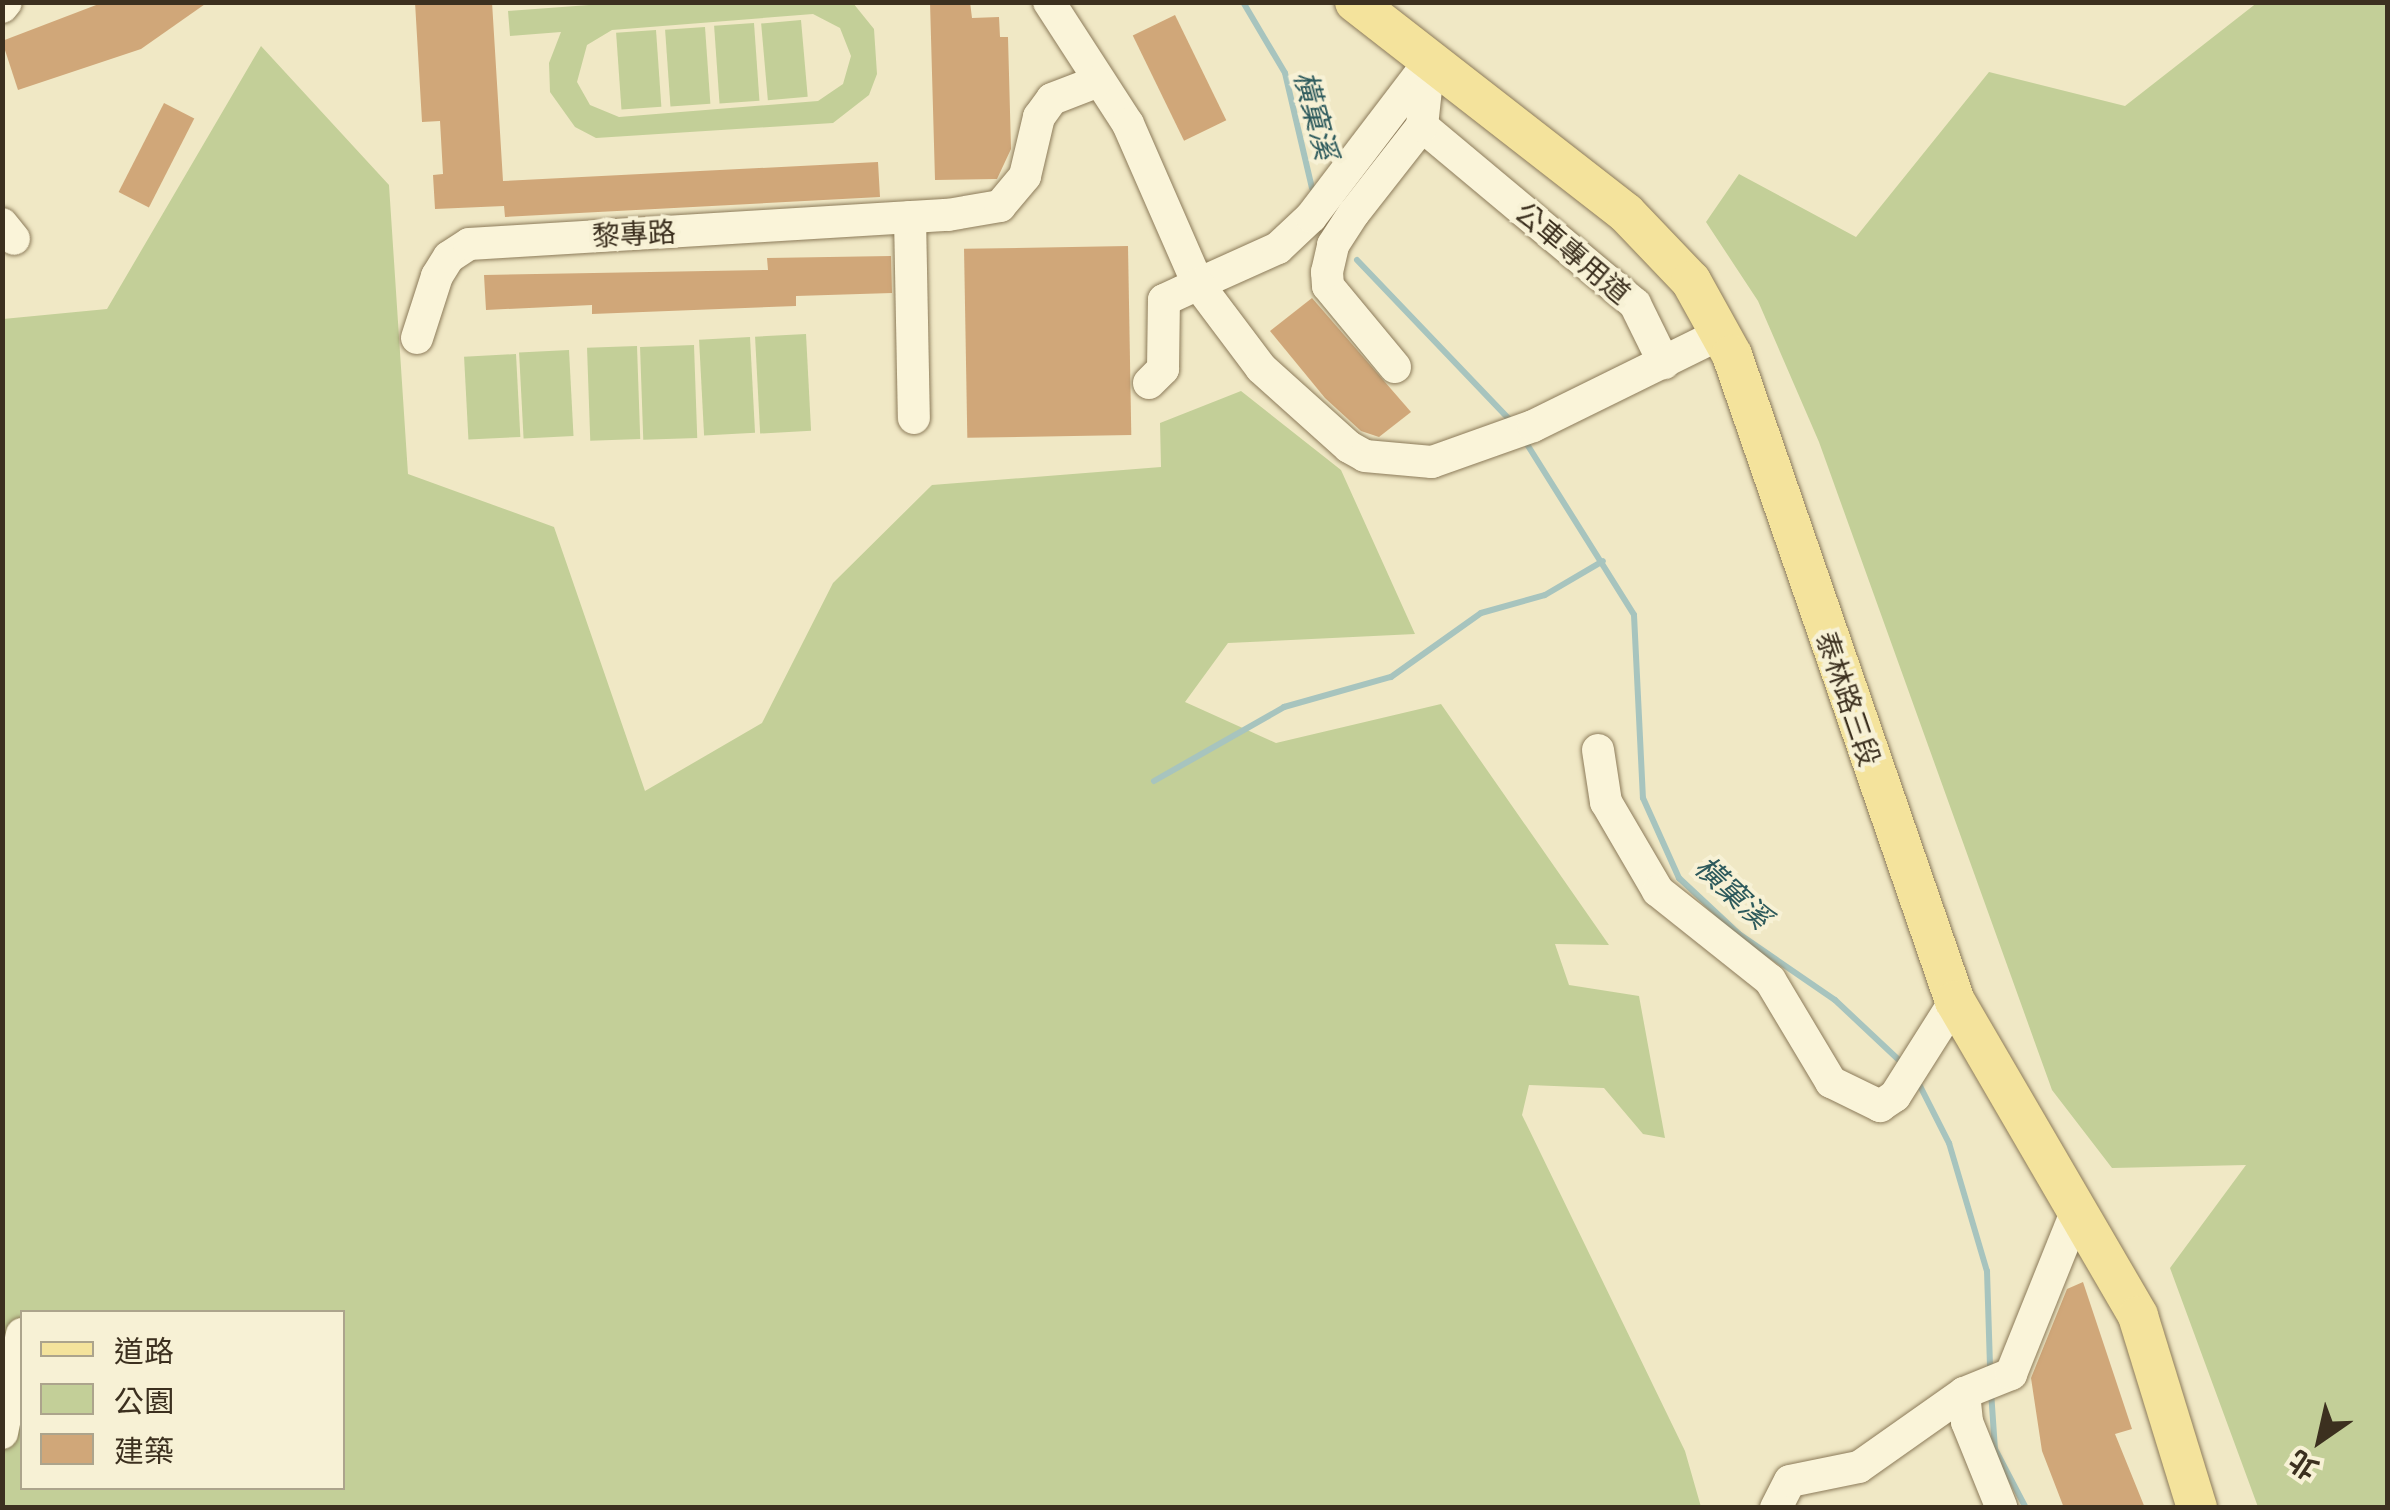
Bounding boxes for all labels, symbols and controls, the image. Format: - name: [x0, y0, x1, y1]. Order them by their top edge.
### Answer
- water label: 橫窠溪: [1287, 67, 1345, 163]
- street label: 公車專用道: [1509, 195, 1637, 311]
- street label: 黎專路: [591, 215, 677, 253]
- street label: 泰林路三段: [1809, 627, 1887, 771]
- water label: 橫窠溪: [1688, 848, 1778, 936]
- legend: [20, 1310, 345, 1490]
- text: 道路: [114, 1331, 174, 1371]
- text: 公園: [114, 1381, 174, 1421]
- north arrow: [2270, 1390, 2370, 1490]
- text: 建築: [114, 1431, 174, 1471]
- text: 北: [2281, 1442, 2325, 1488]

